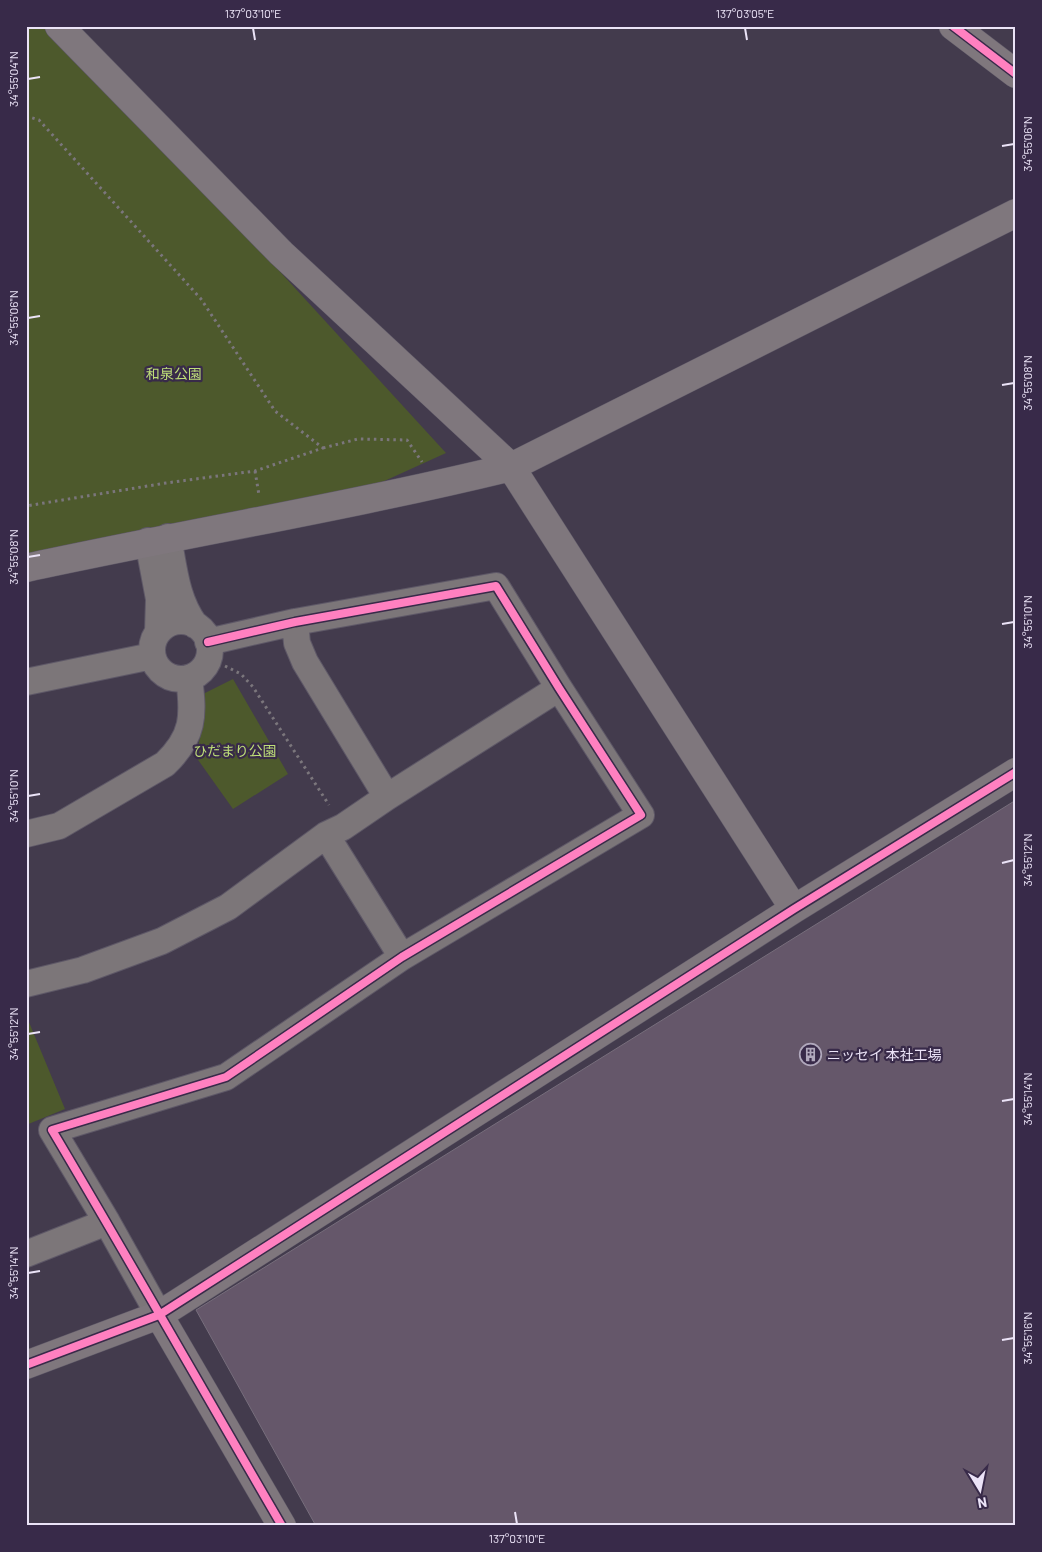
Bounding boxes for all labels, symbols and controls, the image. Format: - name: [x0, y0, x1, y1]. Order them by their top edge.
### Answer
- text: 137°03'10"E: [225, 6, 281, 20]
- text: 137°03'05"E: [716, 6, 774, 20]
- text: 34°55'04"N: [6, 51, 20, 107]
- text: 34°55'06"N: [1020, 116, 1034, 172]
- text: 34°55'06"N: [6, 290, 20, 346]
- text: 34°55'08"N: [1020, 355, 1034, 411]
- park label: 和泉公園: [146, 365, 202, 382]
- text: 34°55'08"N: [6, 529, 20, 585]
- text: 34°55'10"N: [1020, 595, 1034, 649]
- park label: ひだまり公園: [193, 742, 277, 759]
- text: 34°55'10"N: [6, 769, 20, 823]
- text: 34°55'12"N: [1020, 833, 1034, 887]
- text: 34°55'12"N: [6, 1007, 20, 1061]
- building icon: ニッセイ 本社工場: [799, 1043, 823, 1067]
- place label: ニッセイ 本社工場: [827, 1046, 942, 1063]
- text: 34°55'14"N: [1020, 1072, 1034, 1126]
- text: 34°55'14"N: [6, 1246, 20, 1300]
- text: 34°55'16"N: [1020, 1312, 1034, 1364]
- north arrow: [954, 1464, 1004, 1514]
- text: N: [976, 1494, 988, 1512]
- text: 137°03'10"E: [489, 1531, 545, 1545]

